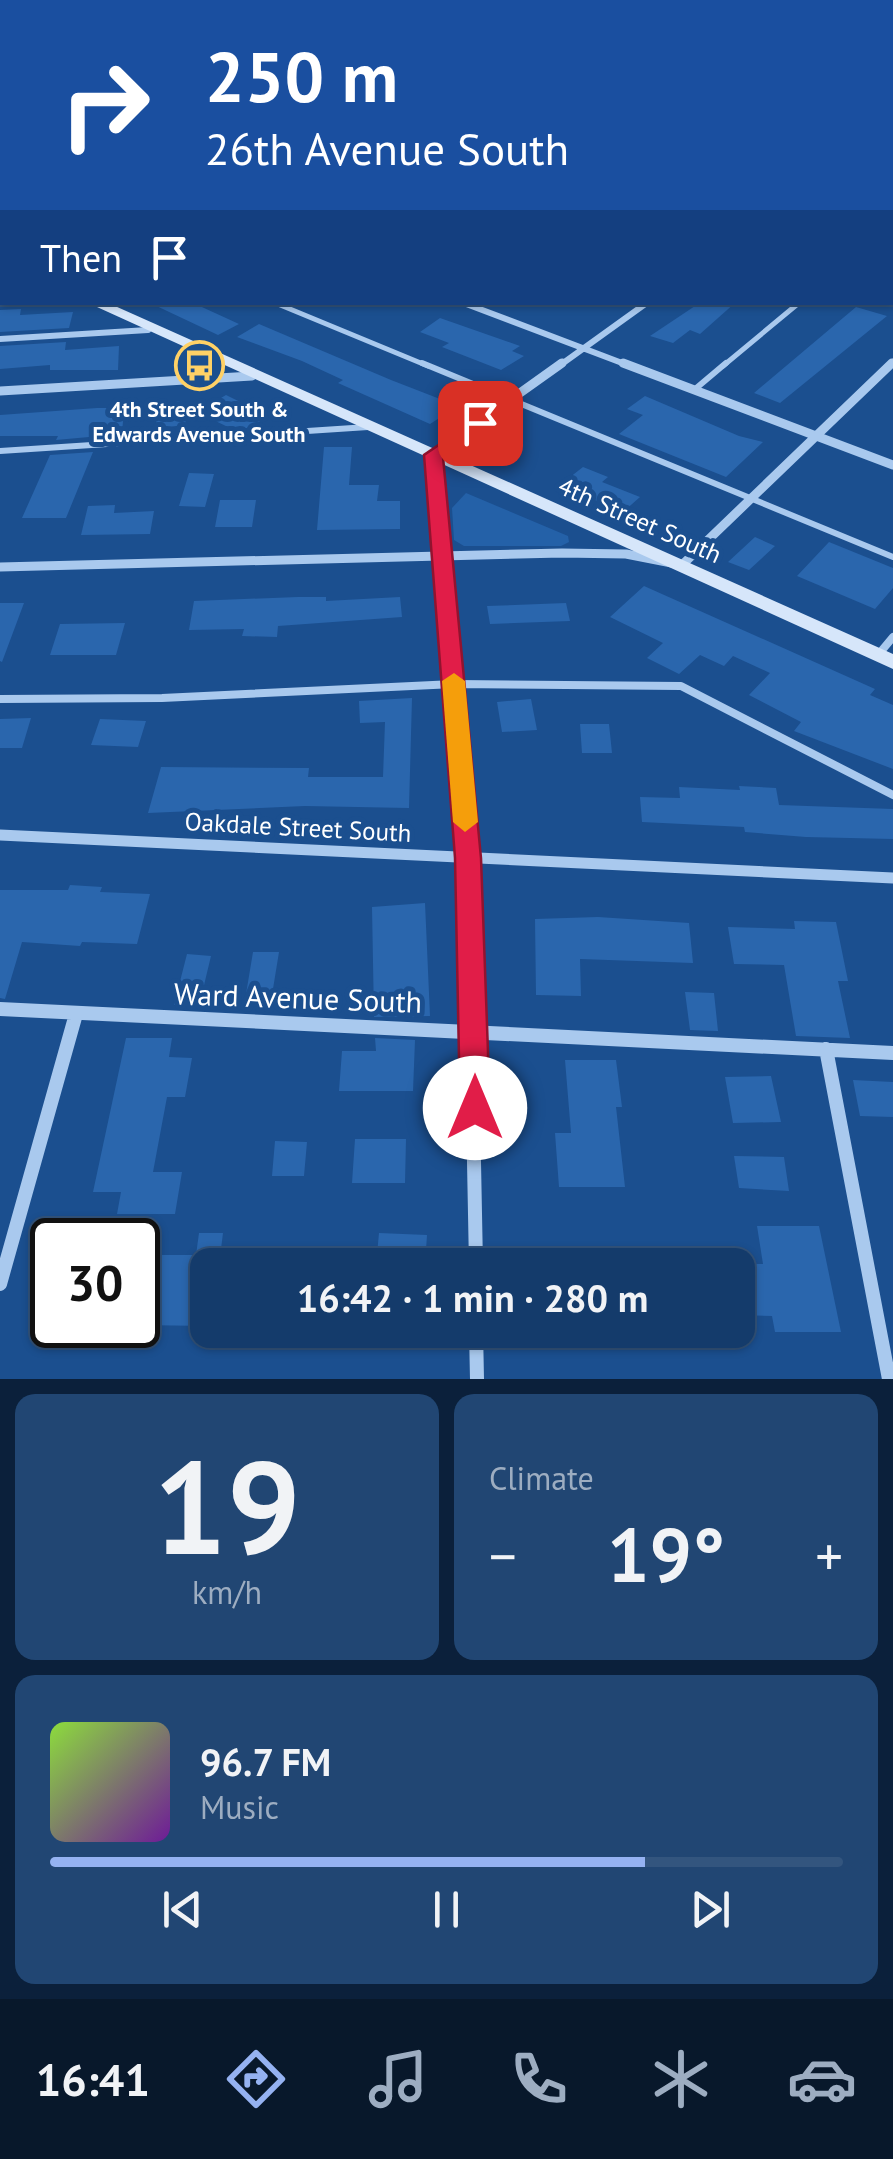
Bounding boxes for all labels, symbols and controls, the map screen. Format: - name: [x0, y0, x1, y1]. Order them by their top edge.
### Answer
- text: 250 m: [205, 31, 398, 121]
- icon: right: [40, 40, 170, 170]
- text: 26th Avenue South: [205, 119, 569, 177]
- icon: arrive: [142, 230, 197, 285]
- text: Then: [40, 233, 122, 282]
- bus stop icon: 4th Street South & Edwards Avenue South: [173, 339, 225, 391]
- pin: [438, 381, 523, 466]
- place label: 4th Street South & Edwards Avenue South: [93, 395, 305, 448]
- icon: arrive: [453, 396, 508, 451]
- street label: 4th Street South: [553, 470, 727, 570]
- street label: Oakdale Street South: [184, 805, 412, 849]
- street label: Ward Avenue South: [173, 973, 423, 1021]
- position arrow: [423, 1056, 527, 1160]
- speed limit sign: 30: [30, 1218, 160, 1348]
- text: 16:42 · 1 min · 280 m: [297, 1273, 648, 1322]
- text: 19: [153, 1422, 301, 1590]
- text: Climate: [489, 1457, 594, 1499]
- text: 19°: [607, 1506, 725, 1603]
- text: −: [489, 1520, 517, 1591]
- text: +: [815, 1520, 843, 1591]
- text: km/h: [192, 1571, 262, 1613]
- text: 96.7 FM: [200, 1737, 331, 1786]
- text: Music: [200, 1786, 279, 1828]
- icon: previous: [155, 1882, 210, 1937]
- icon: pause: [419, 1882, 474, 1937]
- icon: next: [683, 1882, 738, 1937]
- icon: directions: [221, 2044, 291, 2114]
- icon: music: [363, 2044, 433, 2114]
- icon: phone: [504, 2044, 574, 2114]
- icon: climate: [646, 2044, 716, 2114]
- icon: car: [787, 2044, 857, 2114]
- text: 16:41: [36, 2050, 150, 2108]

